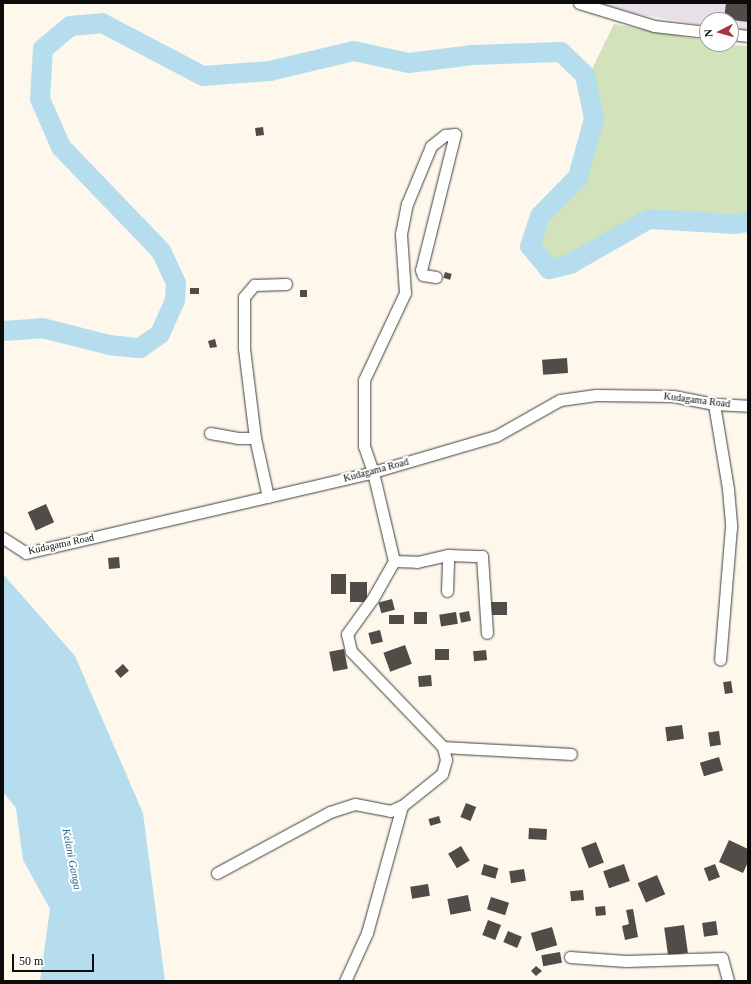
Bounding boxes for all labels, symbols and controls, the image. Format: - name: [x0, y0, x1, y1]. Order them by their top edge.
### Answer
- north arrow: [699, 12, 739, 52]
- text: N: [702, 29, 714, 38]
- street label: Kudagama Road: [663, 390, 731, 410]
- street label: Kudagama Road: [342, 456, 410, 484]
- street label: Kudagama Road: [27, 531, 95, 557]
- water label: Kelani Ganga: [60, 827, 84, 891]
- scale bar: [14, 946, 96, 972]
- text: 50 m: [19, 954, 43, 968]

